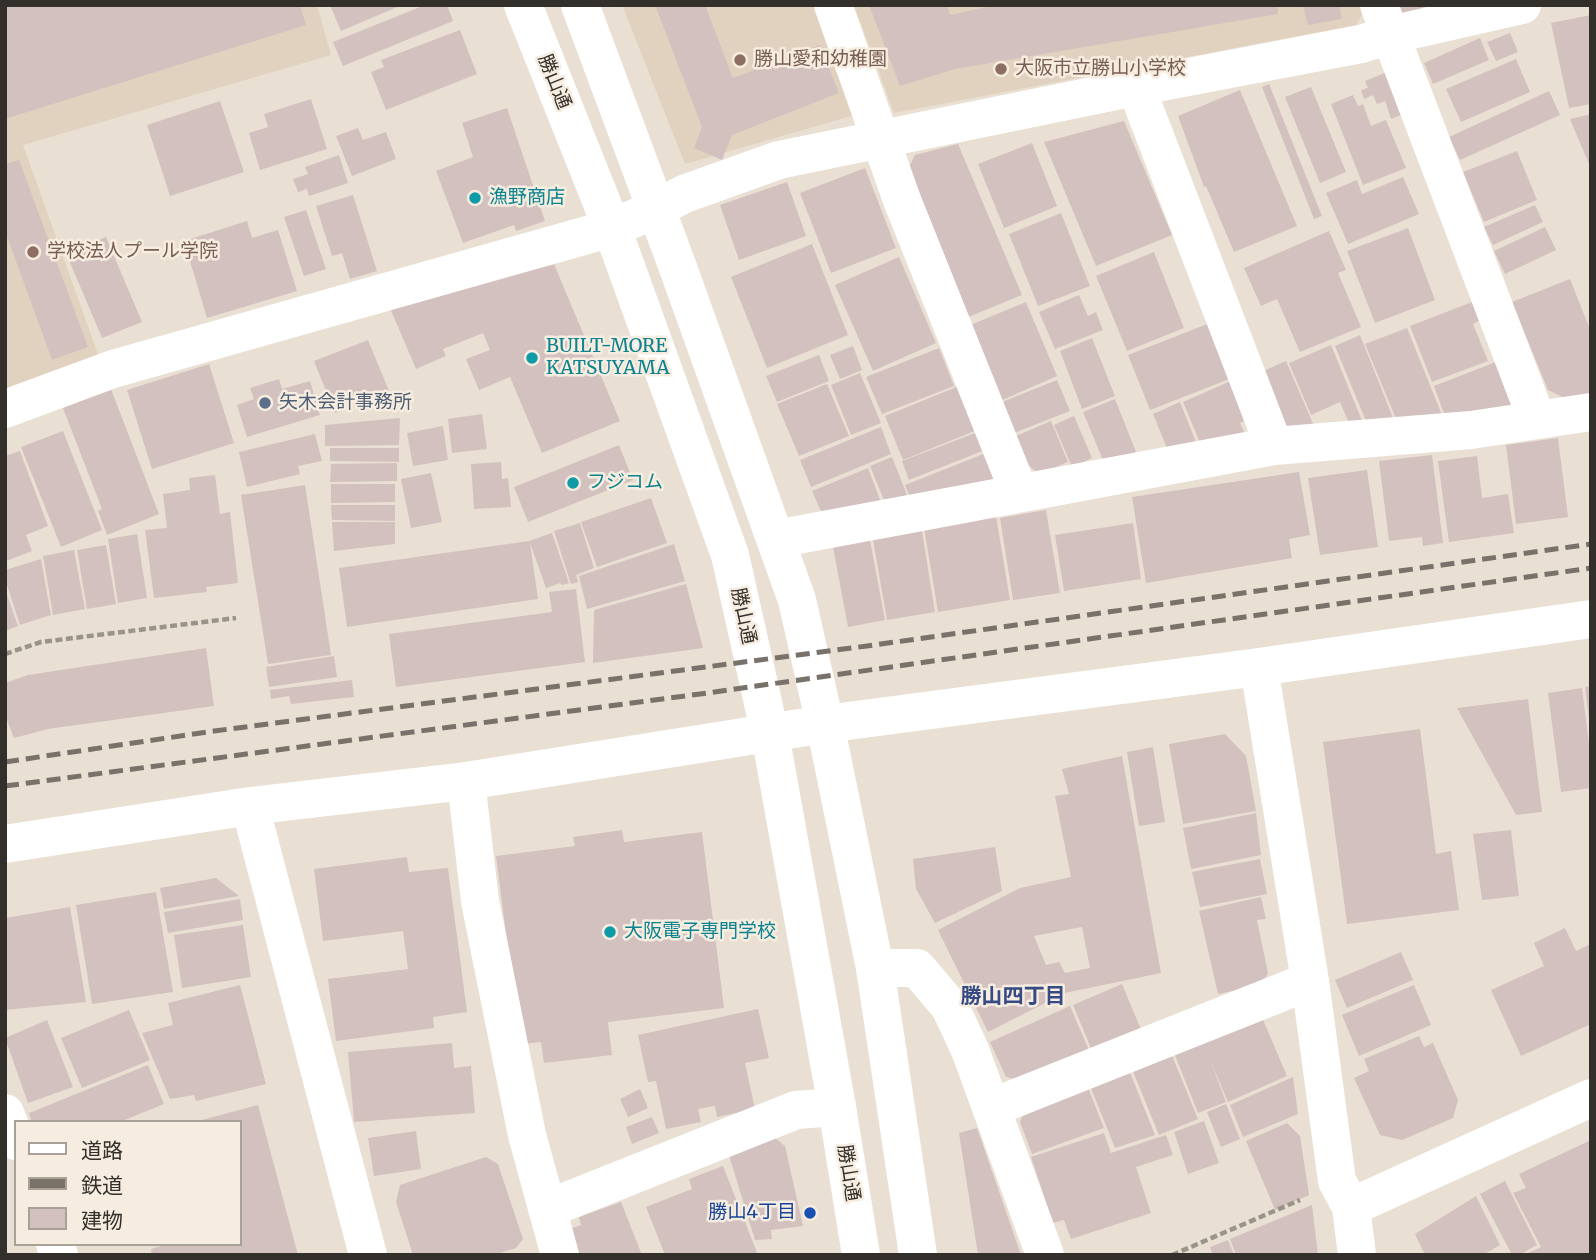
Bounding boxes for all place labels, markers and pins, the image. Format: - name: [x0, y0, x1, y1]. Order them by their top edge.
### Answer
- place label: 勝山愛和幼稚園: [754, 49, 887, 71]
- marker: 勝山愛和幼稚園: [732, 52, 748, 68]
- place label: 大阪市立勝山小学校: [1015, 58, 1186, 80]
- marker: 大阪市立勝山小学校: [993, 61, 1009, 77]
- place label: 漁野商店: [489, 187, 565, 209]
- marker: 漁野商店: [467, 190, 483, 206]
- place label: 学校法人プール学院: [47, 241, 218, 263]
- marker: 学校法人プール学院: [25, 244, 41, 260]
- place label: BUILT-MORE KATSUYAMA: [546, 336, 670, 380]
- marker: BUILT-MORE KATSUYAMA: [524, 350, 540, 366]
- place label: 矢木会計事務所: [279, 392, 412, 414]
- marker: 矢木会計事務所: [257, 395, 273, 411]
- place label: フジコム: [587, 472, 663, 494]
- marker: フジコム: [565, 475, 581, 491]
- place label: 大阪電子専門学校: [624, 921, 776, 943]
- marker: 大阪電子専門学校: [602, 924, 618, 940]
- place label: 勝山4丁目: [708, 1202, 796, 1224]
- marker: 勝山4丁目: [802, 1205, 818, 1221]

